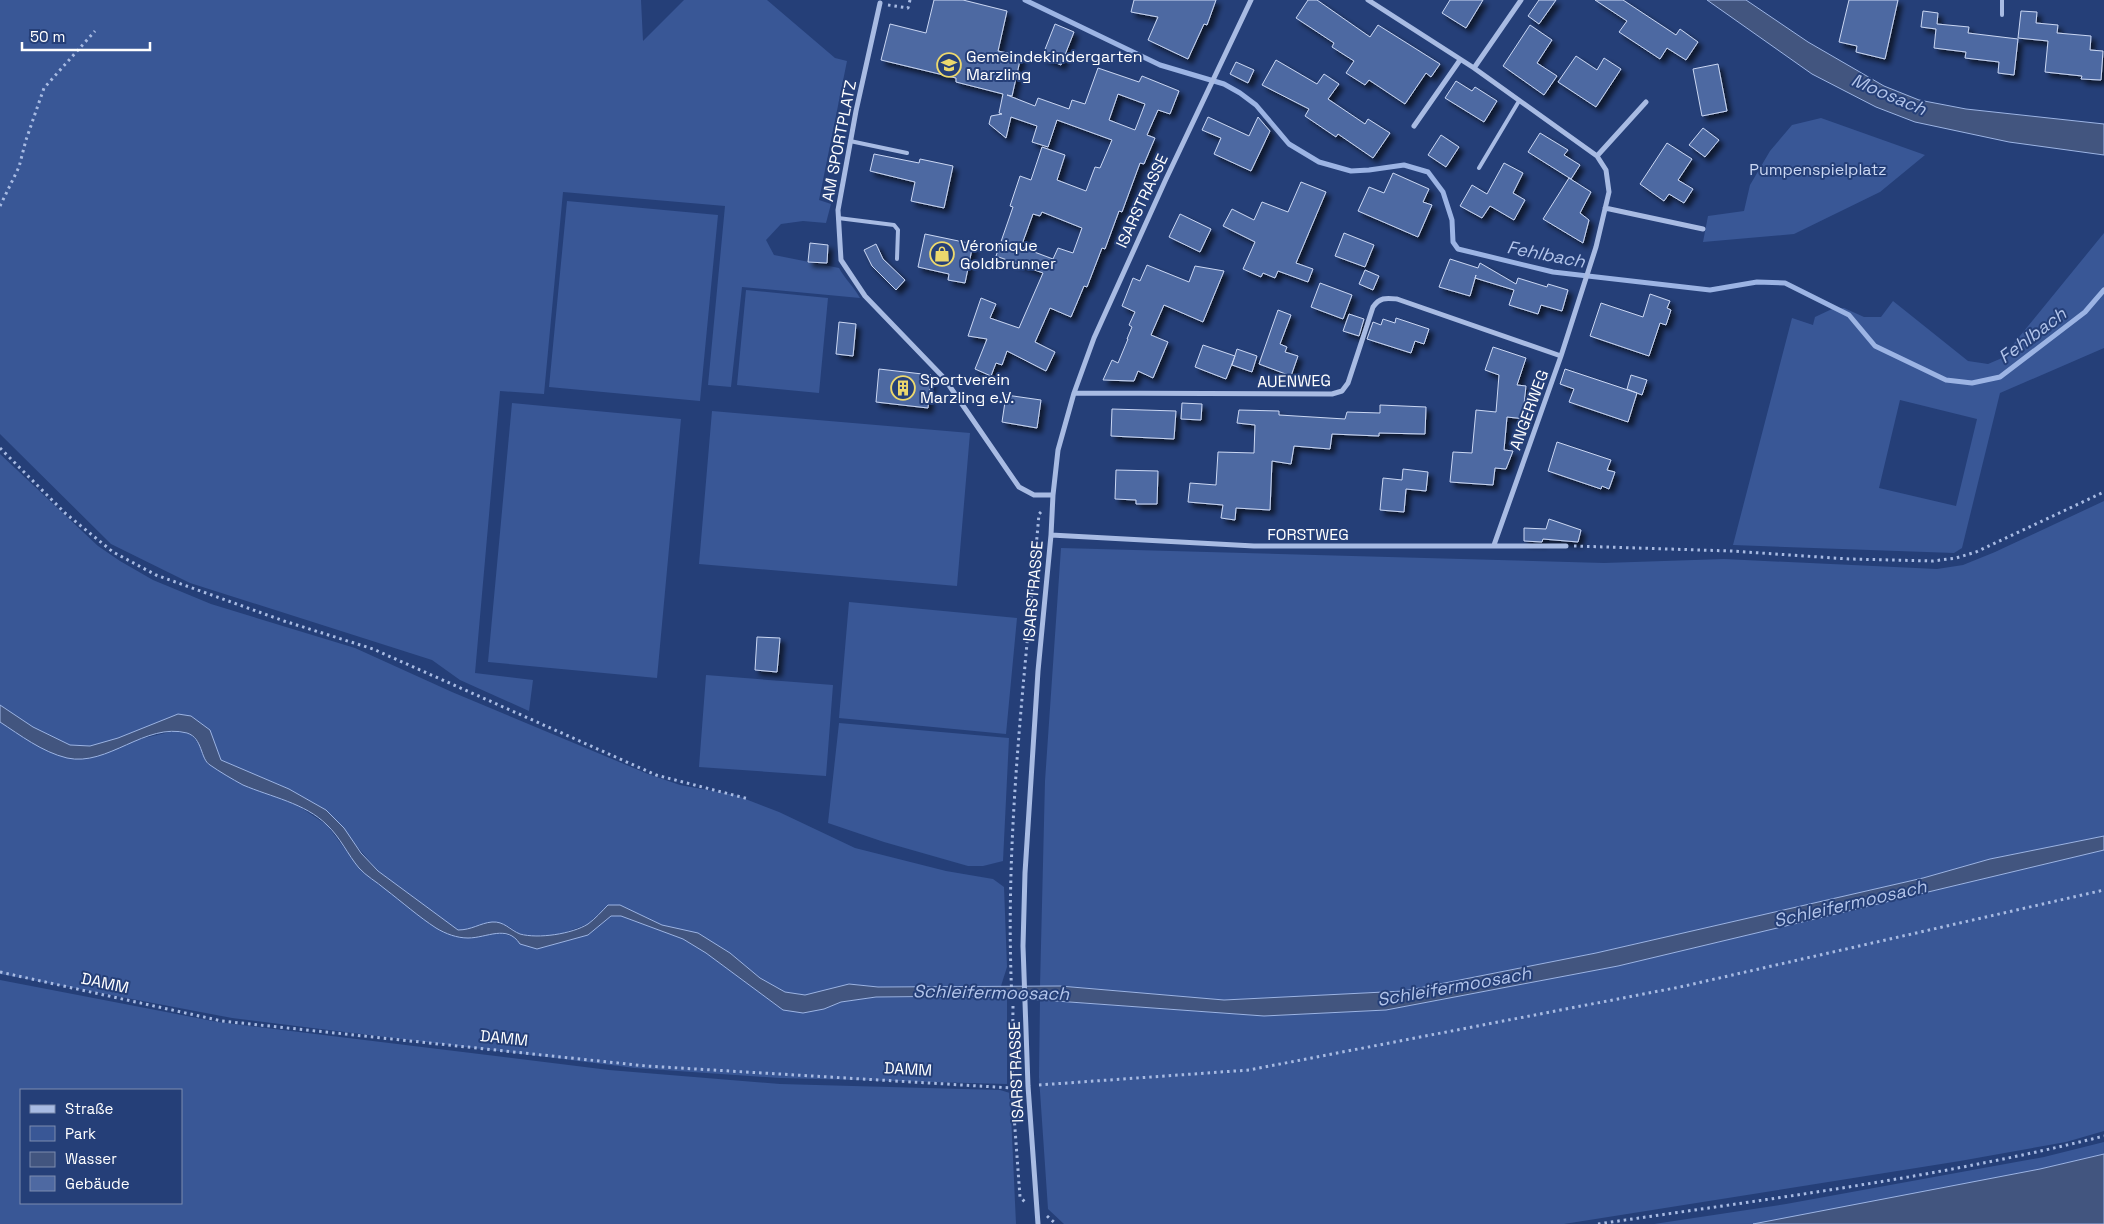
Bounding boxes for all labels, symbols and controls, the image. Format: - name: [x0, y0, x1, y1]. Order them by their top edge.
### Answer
- scale bar: [22, 20, 150, 52]
- text: 50 m: [30, 27, 65, 46]
- place label: Gemeindekindergarten Marzling: [966, 46, 1142, 85]
- school or university icon: Gemeindekindergarten Marzling: [936, 52, 962, 78]
- water label: Moosach: [1848, 68, 1931, 120]
- street label: AM SPORTPLATZ: [817, 78, 861, 204]
- street label: ISARSTRASSE: [1111, 151, 1173, 251]
- park label: Pumpenspielplatz: [1749, 159, 1887, 180]
- place label: Véronique Goldbrunner: [960, 235, 1056, 274]
- water label: Fehlbach: [1505, 235, 1588, 273]
- shop icon: Véronique Goldbrunner: [929, 241, 955, 267]
- water label: Fehlbach: [1993, 301, 2071, 368]
- street label: ANGERWEG: [1505, 367, 1553, 453]
- place label: Sportverein Marzling e.V.: [920, 369, 1014, 408]
- street label: AUENWEG: [1257, 370, 1331, 392]
- building icon: Sportverein Marzling e.V.: [890, 375, 916, 401]
- street label: FORSTWEG: [1267, 524, 1349, 545]
- street label: ISARSTRASSE: [1018, 540, 1048, 642]
- water label: Schleifermoosach: [1771, 874, 1930, 932]
- water label: Schleifermoosach: [1375, 961, 1534, 1011]
- street label: DAMM: [79, 968, 131, 998]
- water label: Schleifermoosach: [913, 979, 1070, 1005]
- street label: ISARSTRASSE: [1004, 1021, 1028, 1123]
- street label: DAMM: [479, 1025, 529, 1051]
- street label: DAMM: [883, 1057, 933, 1081]
- legend: [20, 1089, 182, 1204]
- text: Straße: [65, 1099, 114, 1118]
- text: Park: [65, 1124, 96, 1143]
- text: Wasser: [65, 1149, 117, 1168]
- text: Gebäude: [65, 1174, 130, 1193]

